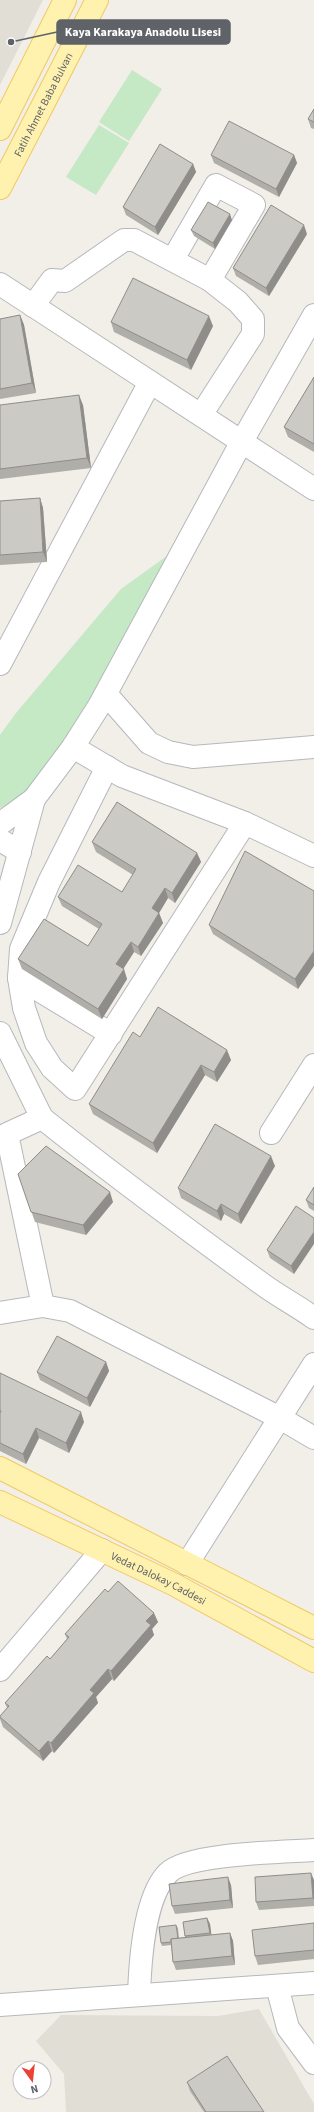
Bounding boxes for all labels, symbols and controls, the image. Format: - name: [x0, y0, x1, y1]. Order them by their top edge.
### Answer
- callout: Kaya Karakaya Anadolu Lisesi: [57, 20, 230, 44]
- text: Kaya Karakaya Anadolu Lisesi: [65, 24, 221, 41]
- street label: Fatih Ahmet Baba Bulvarı: [10, 50, 76, 159]
- street label: Vedat Dalokay Caddesi: [109, 1548, 209, 1608]
- north arrow: [12, 2060, 52, 2100]
- text: N: [29, 2081, 40, 2097]

